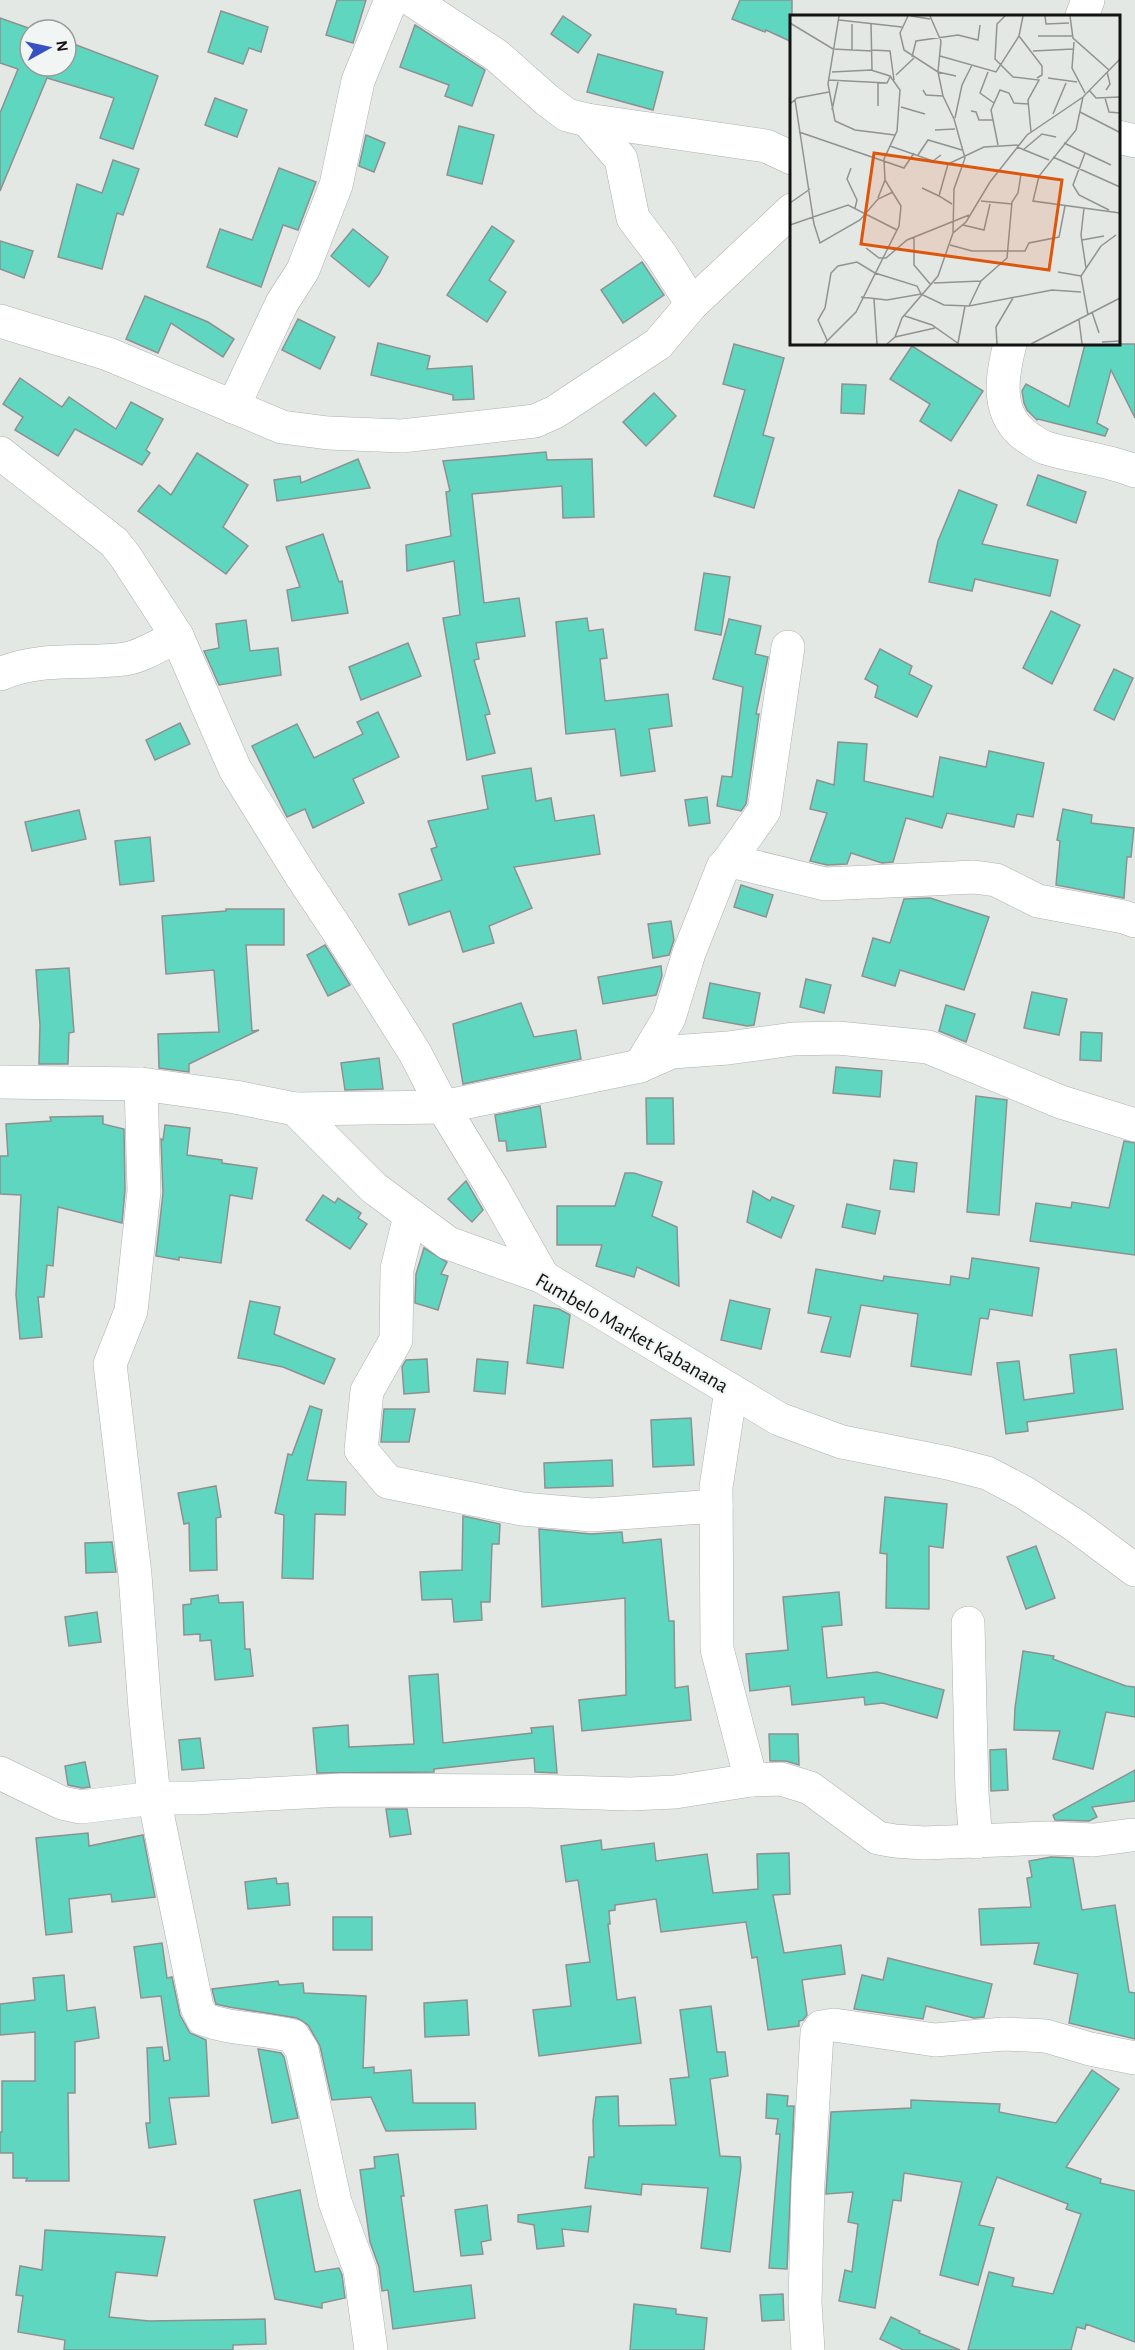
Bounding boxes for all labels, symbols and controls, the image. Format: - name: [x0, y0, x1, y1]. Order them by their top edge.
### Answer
- inset map: [790, 15, 1120, 345]
- north arrow: [18, 18, 78, 78]
- text: N: [53, 39, 71, 53]
- street label: Fumbelo Market Kabanana: [532, 1269, 732, 1397]

